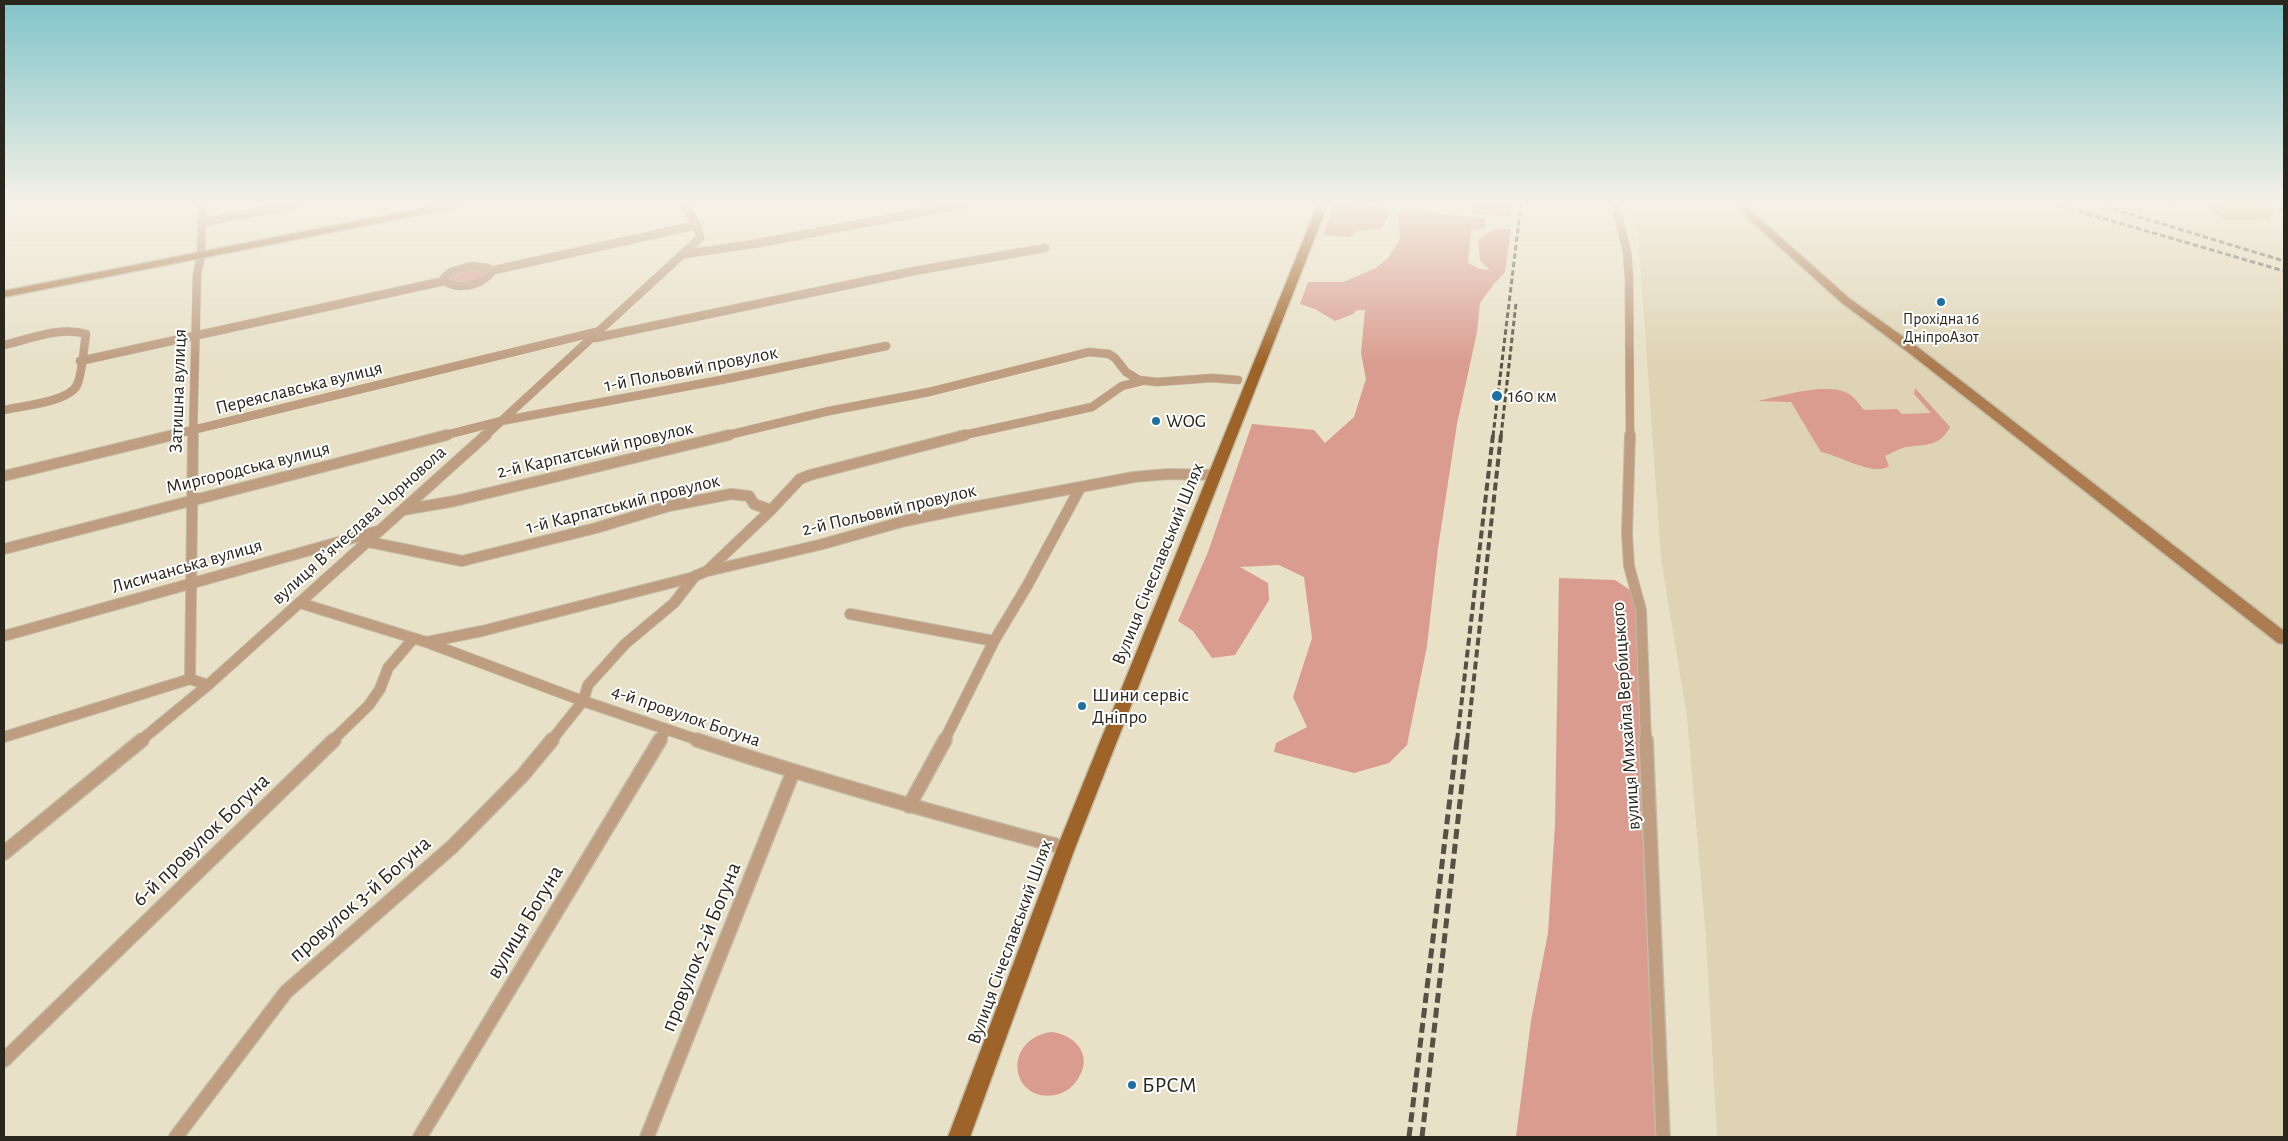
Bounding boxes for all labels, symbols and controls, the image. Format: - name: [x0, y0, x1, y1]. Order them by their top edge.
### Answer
- marker: Прохідна 16 ДніпроАзот: [1935, 296, 1947, 308]
- place label: Прохідна 16 ДніпроАзот: [1903, 309, 1979, 347]
- street label: Затишна вулиця: [164, 329, 192, 453]
- street label: 1-й Польовий провулок: [602, 341, 780, 397]
- street label: Переяславська вулиця: [213, 356, 385, 420]
- place label: 160 км: [1508, 385, 1557, 407]
- marker: 160 км: [1490, 389, 1504, 403]
- place label: WOG: [1166, 410, 1206, 432]
- marker: WOG: [1150, 415, 1162, 427]
- street label: 2-й Карпатський провулок: [495, 416, 695, 484]
- street label: Миргородська вулиця: [164, 437, 332, 499]
- street label: вулиця Вʼячеслава Чорновола: [267, 441, 451, 609]
- street label: Вулиця Січеславський Шлях: [1107, 460, 1209, 668]
- street label: 1-й Карпатський провулок: [524, 469, 722, 539]
- street label: 2-й Польовий провулок: [800, 479, 978, 541]
- street label: Лисичанська вулиця: [109, 534, 265, 598]
- street label: вулиця Михайла Вербицького: [1607, 601, 1645, 831]
- street label: 4-й провулок Богуна: [608, 680, 764, 752]
- place label: Шини сервіс Дніпро: [1092, 684, 1189, 728]
- marker: Шини сервіс Дніпро: [1076, 700, 1088, 712]
- street label: 6-й провулок Богуна: [127, 768, 275, 912]
- street label: провулок 3-й Богуна: [284, 830, 436, 968]
- street label: Вулиця Січеславський Шлях: [962, 837, 1058, 1047]
- street label: провулок 2-й Богуна: [655, 858, 747, 1036]
- street label: вулиця Богуна: [481, 860, 569, 984]
- place label: БРСМ: [1142, 1072, 1197, 1098]
- marker: БРСМ: [1126, 1079, 1138, 1091]

